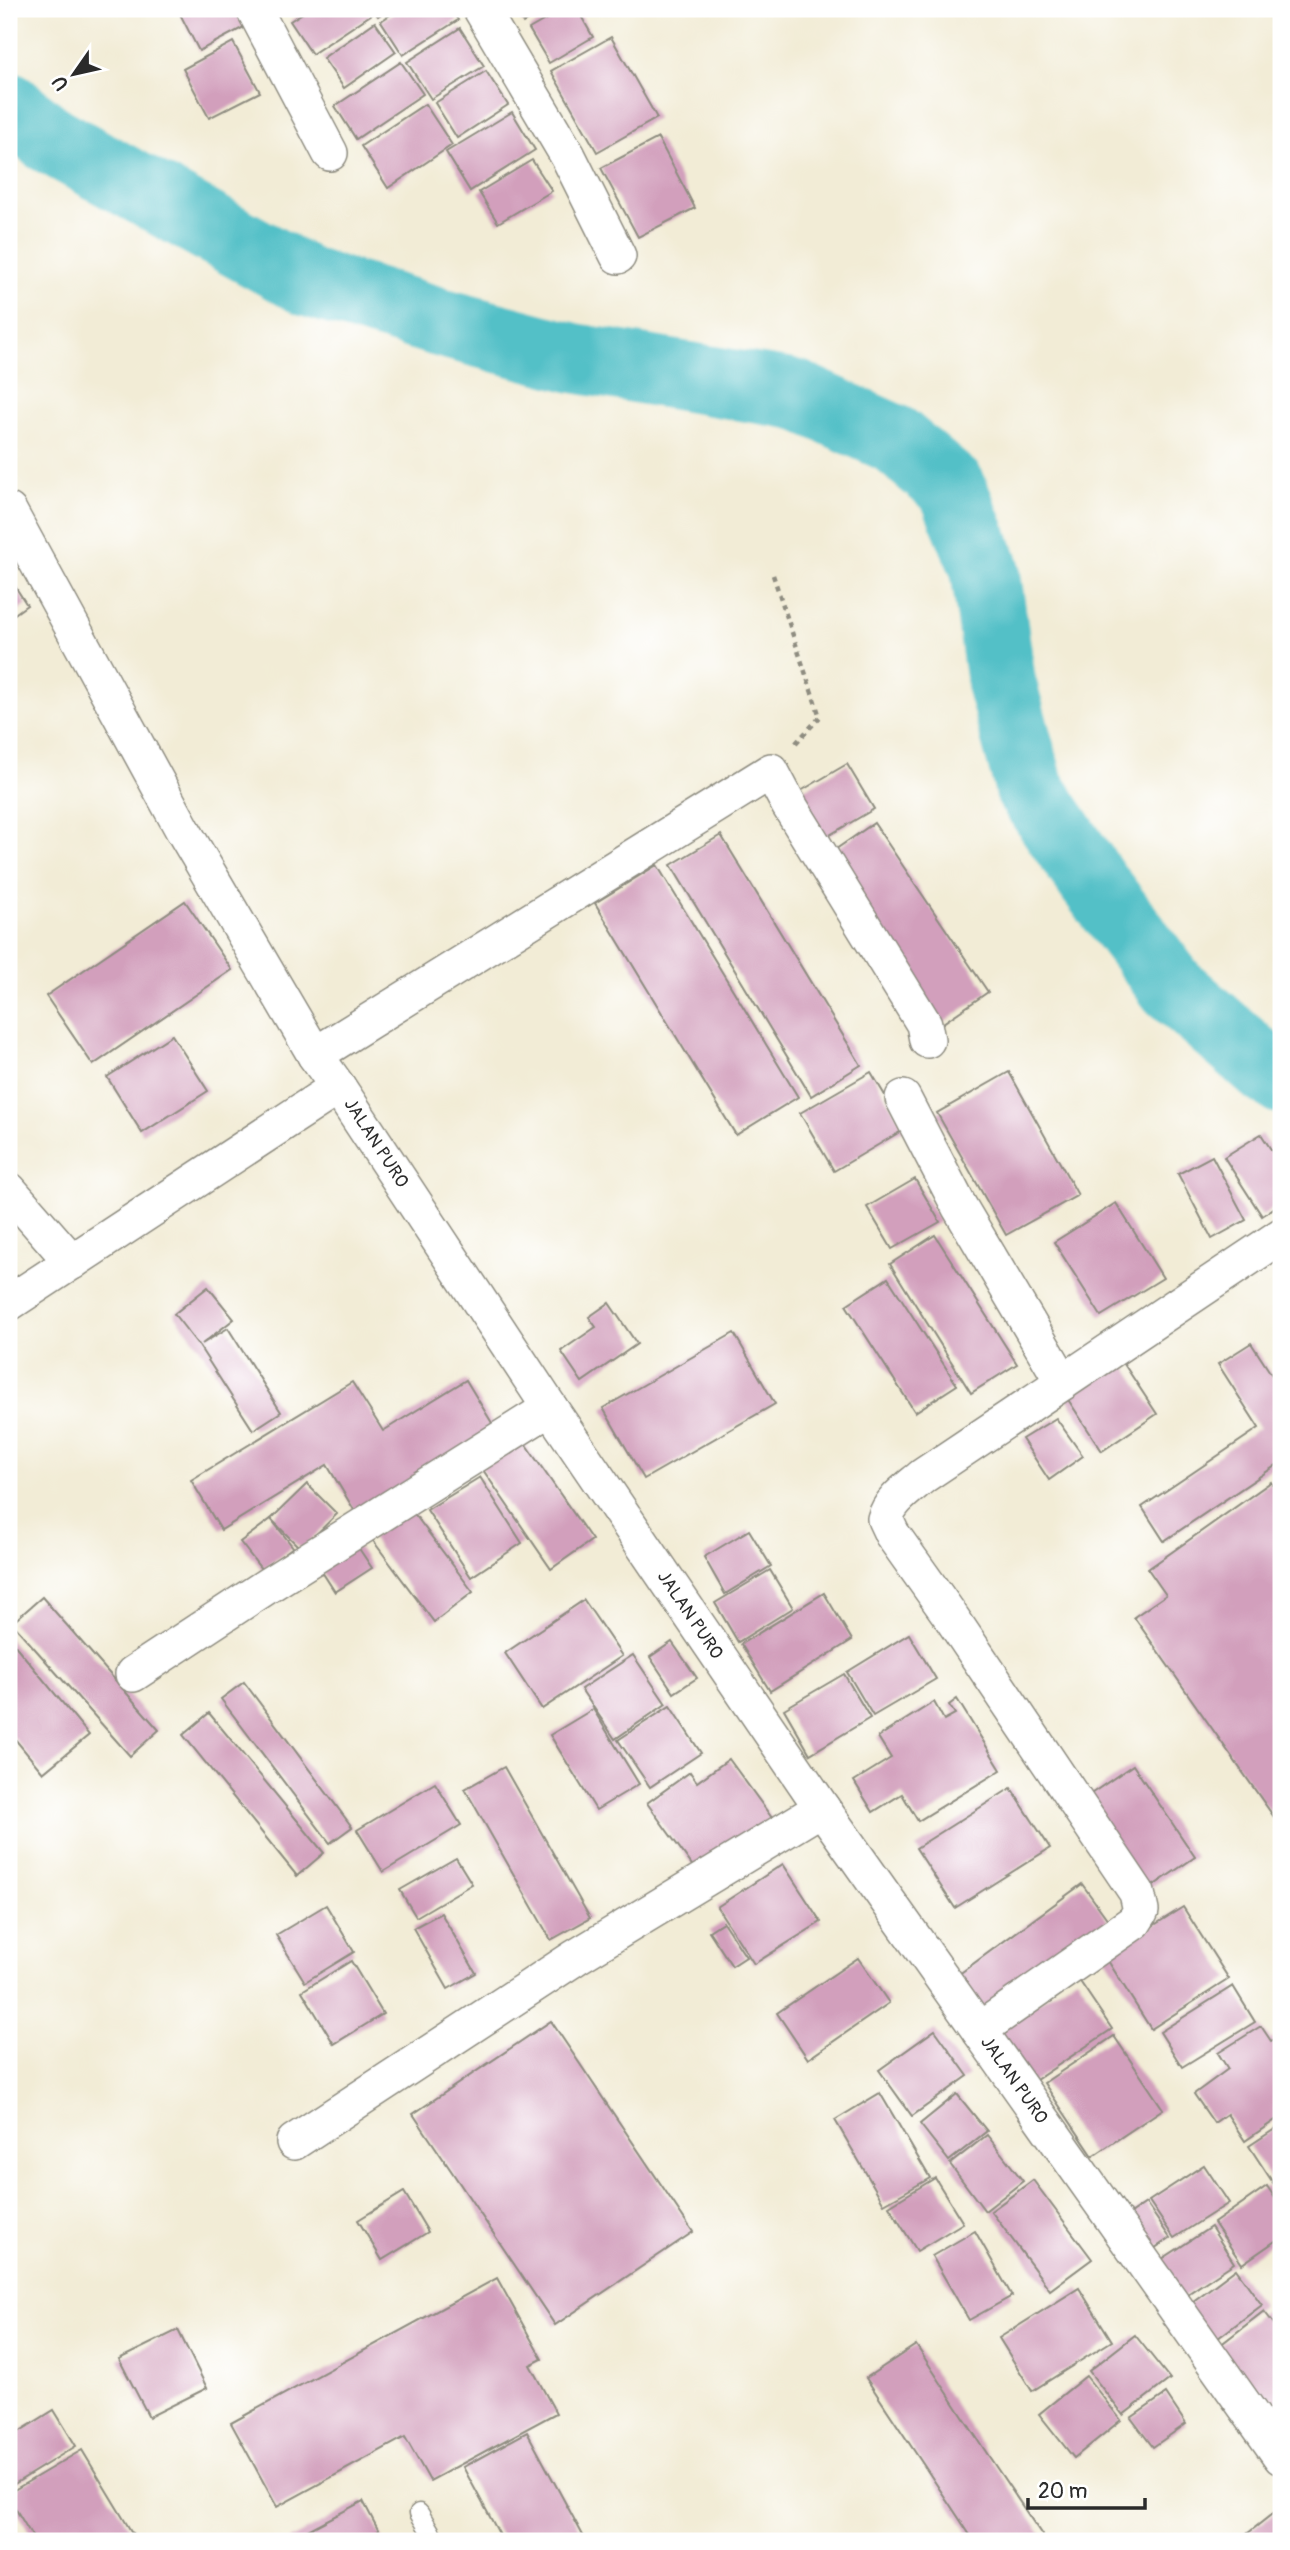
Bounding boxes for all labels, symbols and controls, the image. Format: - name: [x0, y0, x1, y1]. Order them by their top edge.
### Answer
- north arrow: [38, 38, 108, 108]
- text: U: [47, 71, 74, 95]
- street label: JALAN PURO: [339, 1094, 413, 1192]
- street label: JALAN PURO: [652, 1566, 728, 1664]
- street label: JALAN PURO: [975, 2032, 1053, 2128]
- scale bar: [1028, 2466, 1145, 2510]
- text: 20 m: [1038, 2478, 1087, 2505]

